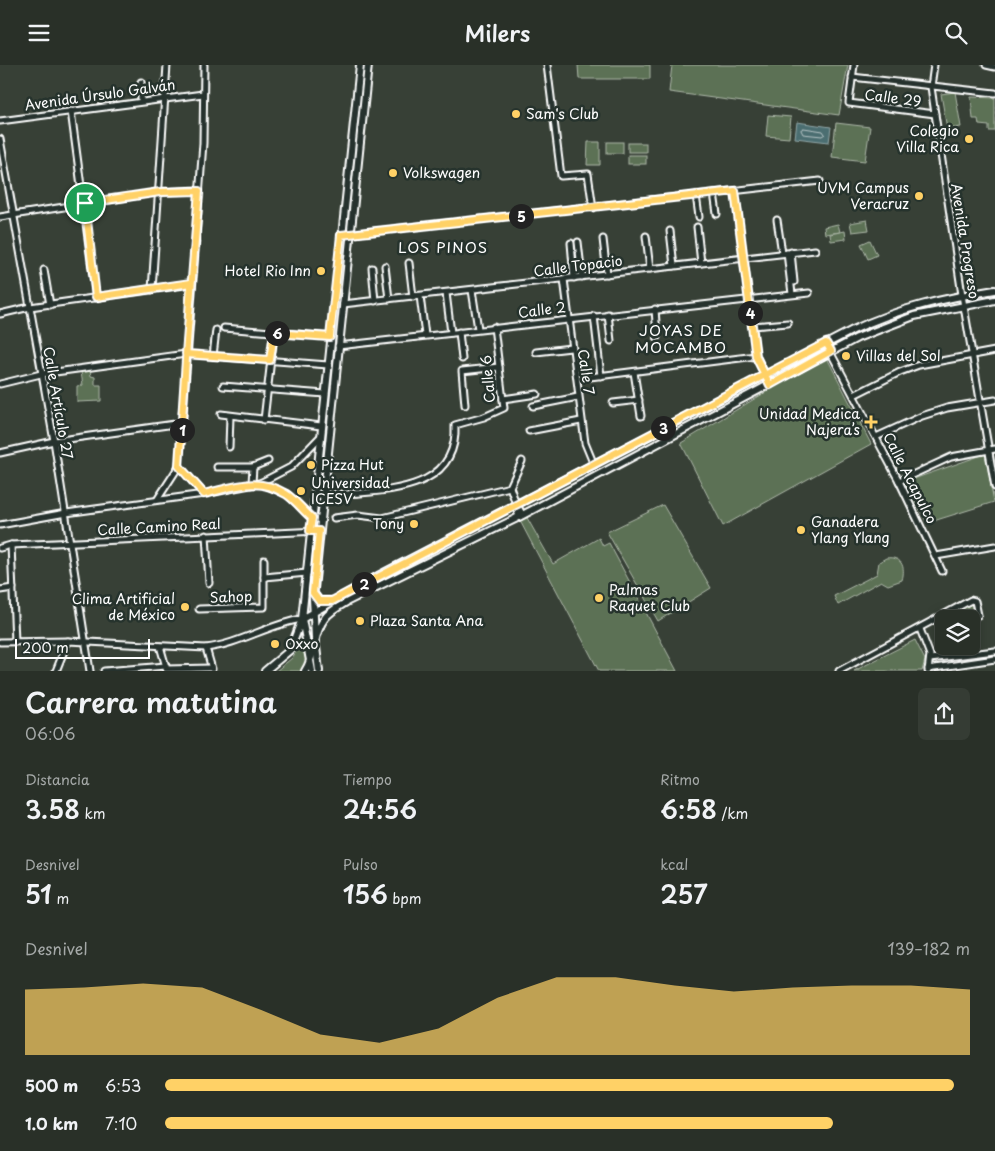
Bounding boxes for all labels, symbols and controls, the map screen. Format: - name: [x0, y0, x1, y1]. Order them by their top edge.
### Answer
- text: Milers: [465, 16, 530, 49]
- icon: menu: [25, 19, 53, 47]
- icon: search: [942, 19, 970, 47]
- street label: Avenida Úrsulo Galván: [23, 74, 177, 115]
- street label: Calle 29: [863, 84, 923, 111]
- place label: Sam's Club: [526, 103, 599, 124]
- marker: Sam's Club: [510, 108, 522, 120]
- place label: Colegio Villa Rica: [896, 120, 959, 157]
- marker: Colegio Villa Rica: [963, 133, 975, 145]
- place label: Volkswagen: [403, 162, 480, 183]
- marker: Volkswagen: [387, 167, 399, 179]
- place label: UVM Campus Veracruz: [817, 177, 909, 214]
- pin: [64, 182, 106, 224]
- street label: Avenida Progreso: [946, 182, 985, 300]
- icon: arrive: [71, 189, 99, 217]
- marker: UVM Campus Veracruz: [913, 190, 925, 202]
- pin: 5: [508, 203, 534, 229]
- text: 5: [517, 206, 526, 227]
- district label: LOS PINOS: [398, 235, 488, 258]
- street label: Calle Topacio: [532, 250, 624, 281]
- place label: Hotel Rio Inn: [225, 260, 311, 281]
- marker: Hotel Rio Inn: [315, 265, 327, 277]
- street label: Calle 2: [517, 296, 567, 323]
- pin: 4: [738, 301, 762, 325]
- text: 4: [746, 303, 755, 324]
- district label: JOYAS DE MOCAMBO: [635, 318, 727, 358]
- pin: 6: [264, 321, 290, 345]
- text: 6: [273, 323, 282, 344]
- street label: Calle Artículo 27: [38, 345, 79, 461]
- place label: Villas del Sol: [856, 345, 941, 366]
- street label: Calle 7: [573, 348, 600, 396]
- marker: Villas del Sol: [840, 350, 852, 362]
- street label: Calle 6: [475, 354, 500, 404]
- place label: Unidad Medica Najera’s: [759, 403, 860, 440]
- pin: 3: [650, 415, 676, 441]
- marker: Unidad Medica Najera’s: [864, 415, 878, 429]
- pin: 1: [170, 417, 194, 443]
- text: 3: [659, 418, 668, 439]
- text: 1: [179, 420, 186, 441]
- street label: Calle Acapulco: [878, 428, 943, 527]
- place label: Pizza Hut: [321, 454, 384, 475]
- marker: Pizza Hut: [305, 459, 317, 471]
- place label: Universidad ICESV: [311, 472, 390, 509]
- marker: Universidad ICESV: [295, 485, 307, 497]
- place label: Ganadera Ylang Ylang: [811, 511, 890, 548]
- street label: Calle Camino Real: [97, 513, 221, 540]
- place label: Tony: [373, 513, 404, 534]
- marker: Tony: [408, 518, 420, 530]
- marker: Ganadera Ylang Ylang: [795, 524, 807, 536]
- pin: 2: [352, 571, 376, 597]
- text: 2: [360, 574, 369, 595]
- place label: Palmas Raquet Club: [609, 579, 690, 616]
- street label: Sahop: [209, 585, 253, 608]
- place label: Clima Artificial de México: [72, 588, 175, 625]
- marker: Palmas Raquet Club: [593, 592, 605, 604]
- marker: Clima Artificial de México: [179, 601, 191, 613]
- place label: Plaza Santa Ana: [370, 610, 483, 631]
- map controls: [935, 610, 980, 655]
- button: layers: [935, 610, 980, 655]
- marker: Plaza Santa Ana: [354, 615, 366, 627]
- place label: Oxxo: [285, 633, 318, 654]
- scale bar: [15, 636, 150, 659]
- text: 200 m: [22, 637, 69, 658]
- marker: Oxxo: [269, 638, 281, 650]
- text: Carrera matutina: [25, 680, 277, 723]
- button: share: [918, 688, 970, 740]
- text: 06:06: [25, 721, 75, 745]
- text: Distancia: [25, 769, 90, 790]
- text: Tiempo: [343, 769, 392, 790]
- text: Ritmo: [660, 769, 700, 790]
- text: 3.58: [25, 790, 80, 828]
- text: 24:56: [343, 790, 417, 828]
- text: 6:58: [660, 790, 717, 828]
- text: km: [80, 803, 105, 824]
- text: /km: [717, 803, 748, 824]
- text: Desnivel: [25, 854, 80, 875]
- text: Pulso: [343, 854, 378, 875]
- text: kcal: [660, 854, 688, 875]
- text: 51: [25, 875, 52, 913]
- text: 156: [343, 875, 388, 913]
- text: 257: [660, 875, 708, 913]
- text: m: [52, 888, 69, 909]
- text: bpm: [388, 888, 421, 909]
- text: Desnivel: [25, 936, 87, 960]
- text: 139–182 m: [888, 936, 970, 960]
- text: 500 m: [25, 1073, 78, 1097]
- text: 6:53: [105, 1073, 141, 1097]
- text: 1.0 km: [25, 1111, 78, 1135]
- text: 7:10: [105, 1111, 137, 1135]

